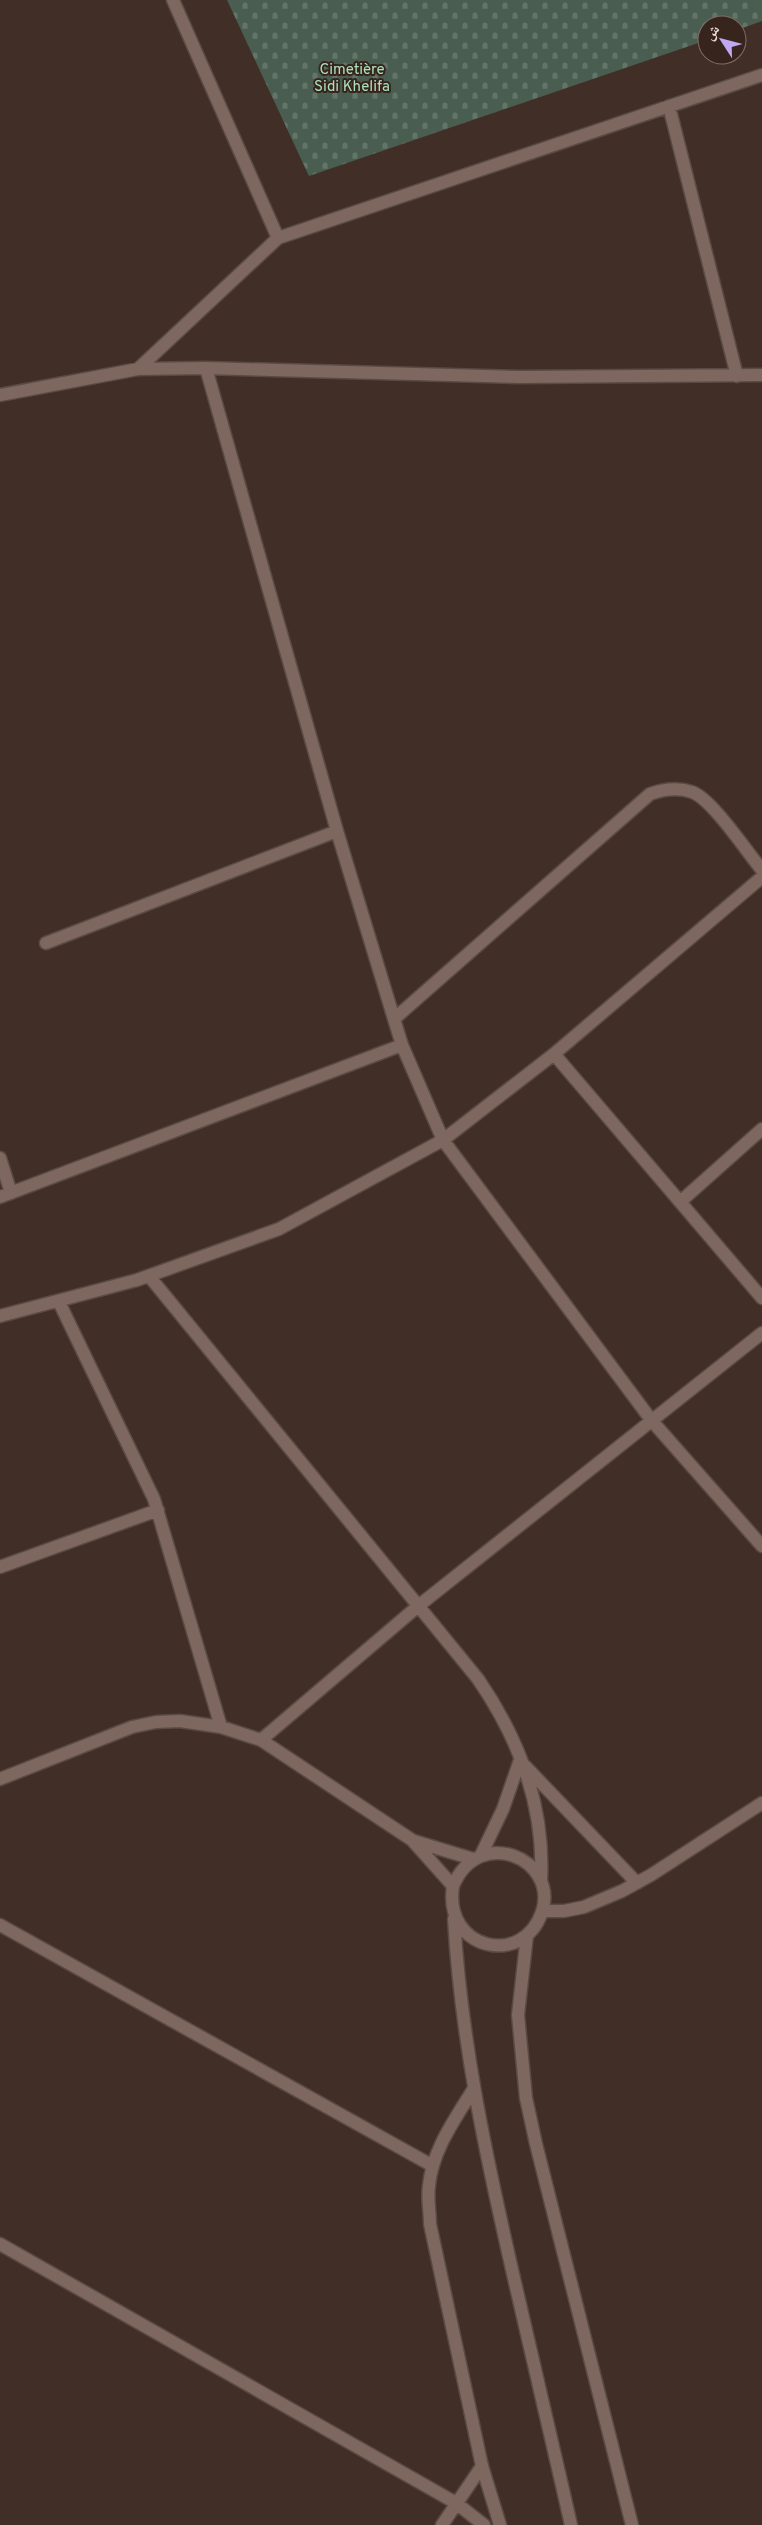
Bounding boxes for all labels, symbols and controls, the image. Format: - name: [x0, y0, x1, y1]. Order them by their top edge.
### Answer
- north arrow: [697, 15, 747, 65]
- text: ش: [701, 22, 724, 44]
- park label: Cimetière Sidi Khelifa: [314, 61, 390, 97]

